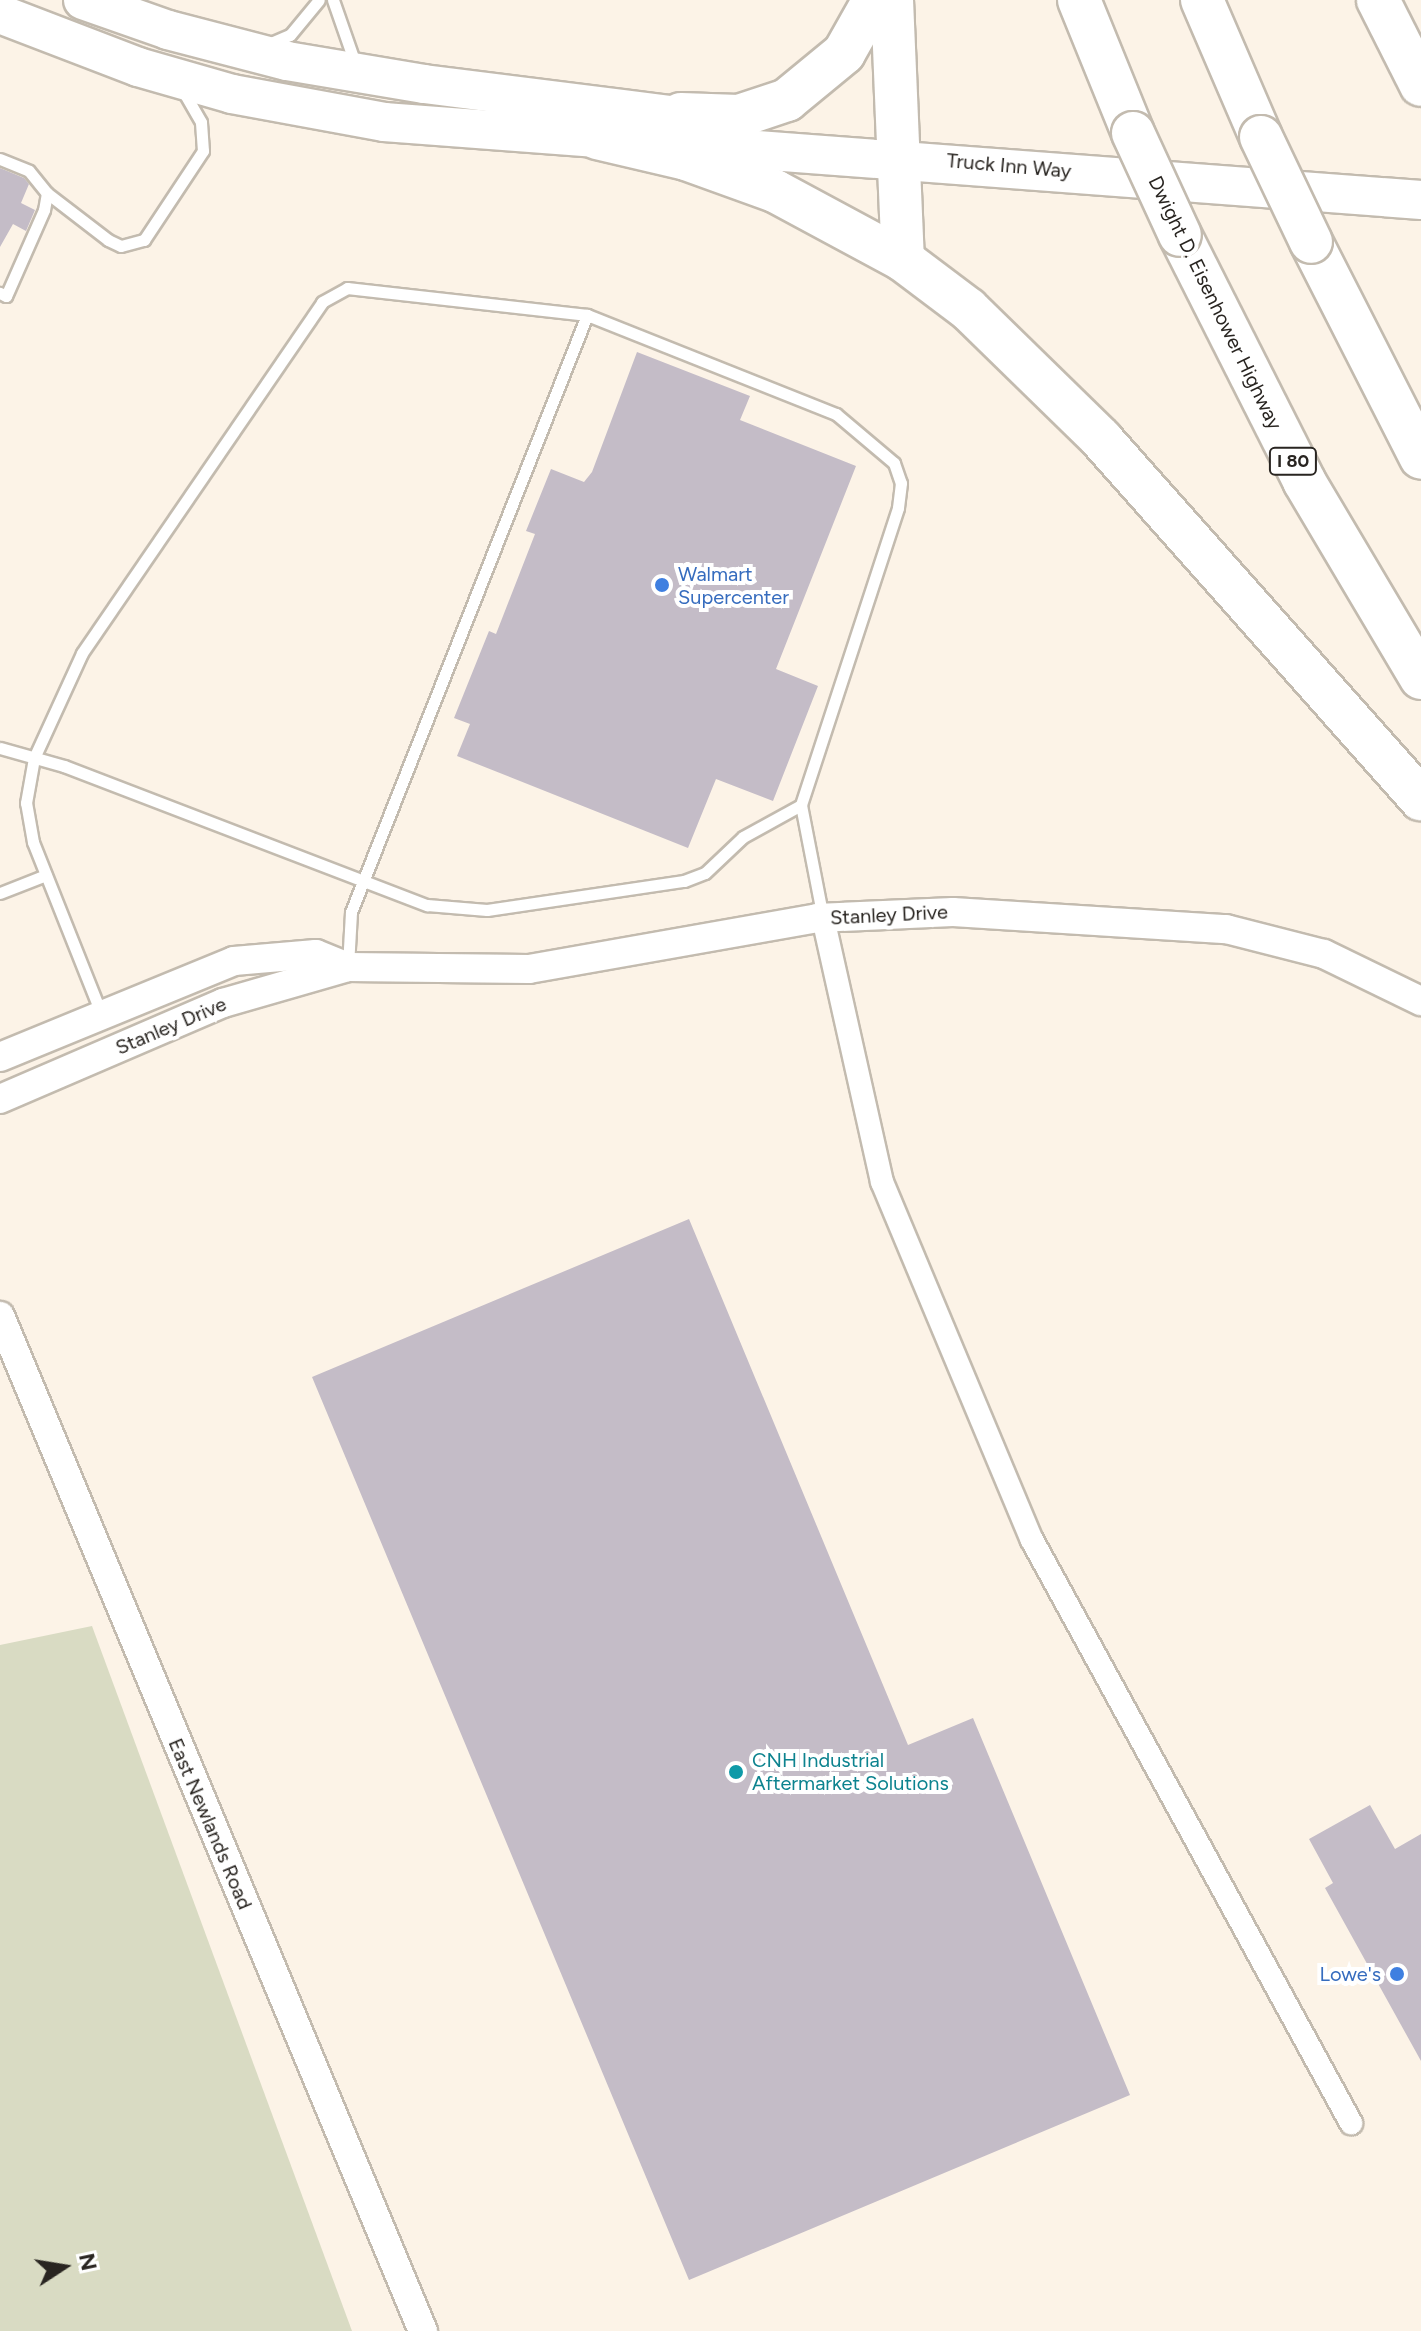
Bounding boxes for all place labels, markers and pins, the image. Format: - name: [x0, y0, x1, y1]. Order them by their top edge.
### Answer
- place label: Walmart Supercenter: [678, 562, 789, 609]
- marker: Walmart Supercenter: [653, 576, 671, 594]
- place label: CNH Industrial Aftermarket Solutions: [752, 1748, 949, 1795]
- marker: CNH Industrial Aftermarket Solutions: [727, 1763, 745, 1781]
- place label: Lowe's: [1320, 1962, 1381, 1986]
- marker: Lowe's: [1388, 1965, 1406, 1983]

